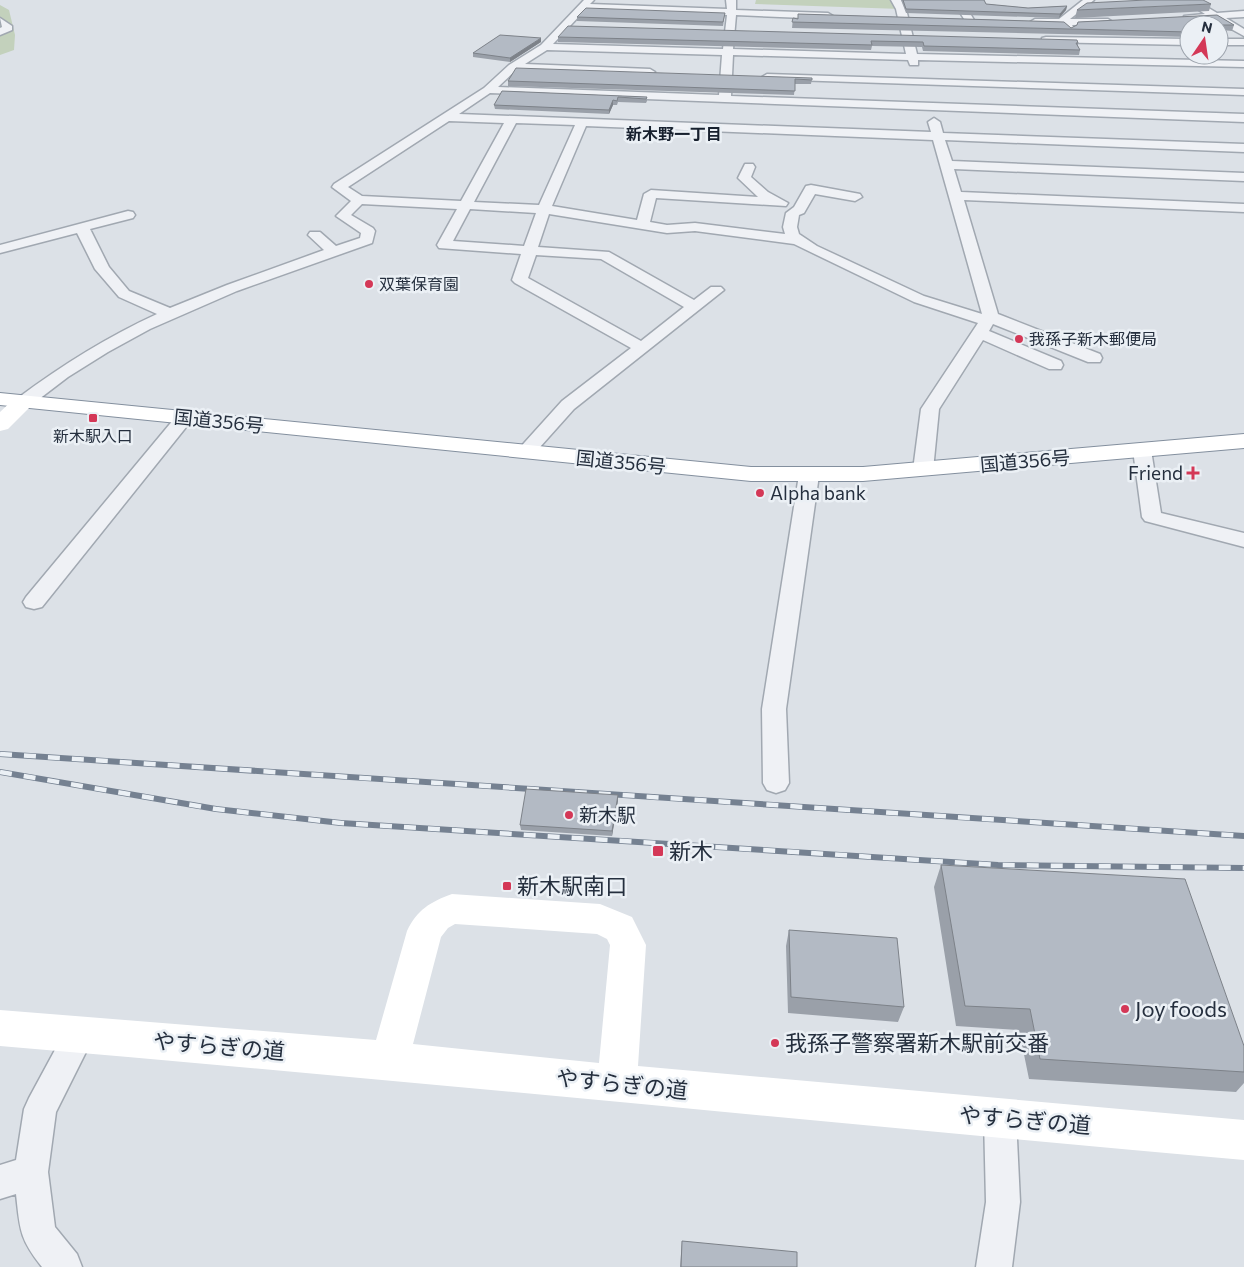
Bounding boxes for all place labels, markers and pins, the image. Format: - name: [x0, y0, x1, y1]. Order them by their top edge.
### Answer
- place label: 双葉保育園: [379, 274, 459, 293]
- marker: 双葉保育園: [363, 278, 375, 290]
- place label: 我孫子新木郵便局: [1029, 329, 1157, 348]
- marker: 我孫子新木郵便局: [1013, 333, 1025, 345]
- marker: 新木駅入口: [87, 412, 99, 424]
- place label: 新木駅入口: [53, 426, 133, 445]
- place label: Friend: [1128, 461, 1183, 484]
- marker: Friend: [1187, 467, 1199, 479]
- place label: Alpha bank: [770, 481, 866, 504]
- marker: Alpha bank: [754, 487, 766, 499]
- place label: 新木駅: [579, 803, 636, 826]
- marker: 新木駅: [563, 809, 575, 821]
- place label: 新木: [669, 837, 713, 864]
- marker: 新木: [651, 844, 665, 858]
- place label: 新木駅南口: [517, 872, 627, 899]
- marker: 新木駅南口: [501, 880, 513, 892]
- place label: Joy foods: [1135, 995, 1227, 1022]
- marker: Joy foods: [1119, 1003, 1131, 1015]
- place label: 我孫子警察署新木駅前交番: [785, 1029, 1049, 1056]
- marker: 我孫子警察署新木駅前交番: [769, 1037, 781, 1049]

